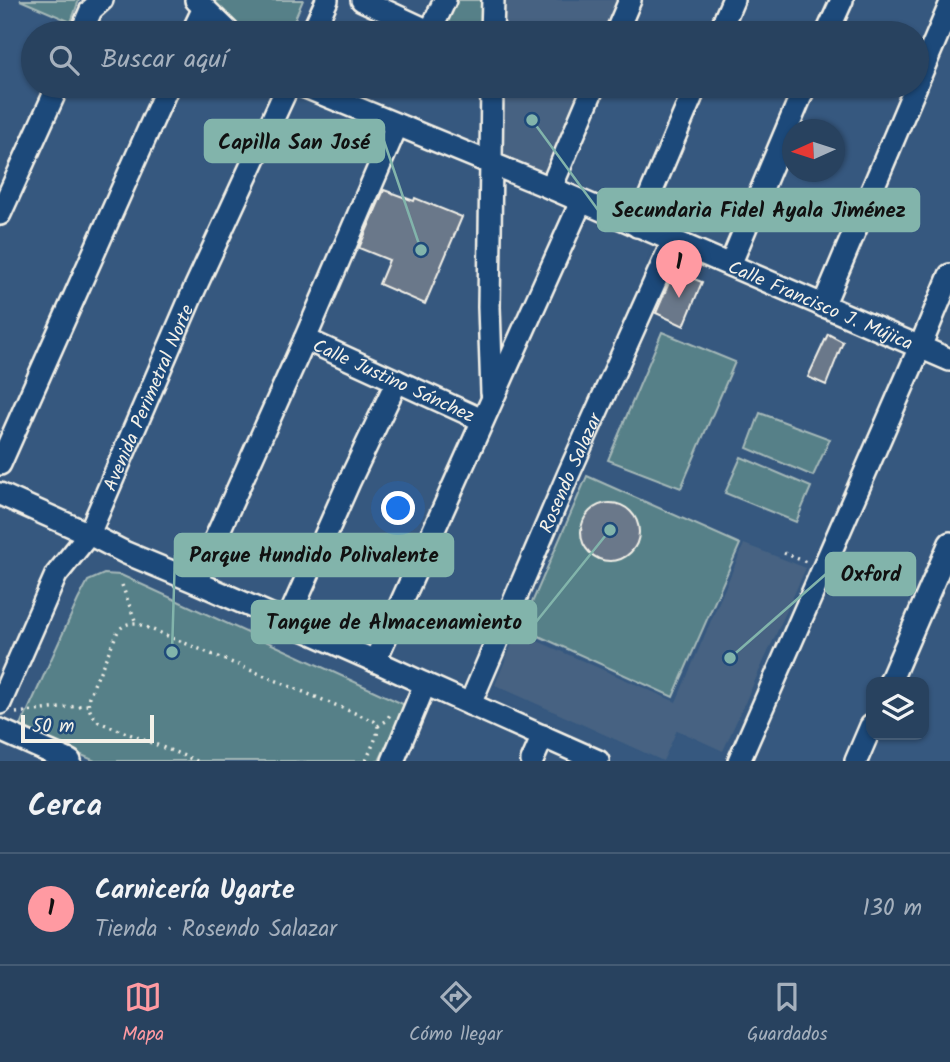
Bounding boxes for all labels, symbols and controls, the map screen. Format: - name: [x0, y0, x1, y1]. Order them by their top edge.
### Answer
- search box: [21, 21, 929, 98]
- text: Buscar aquí: [101, 39, 227, 81]
- icon: search: [45, 41, 83, 79]
- north arrow: [782, 119, 845, 182]
- callout: Capilla San José: [205, 120, 384, 162]
- text: Capilla San José: [218, 127, 371, 160]
- callout: Secundaria Fidel Ayala Jiménez: [598, 189, 919, 231]
- text: Secundaria Fidel Ayala Jiménez: [612, 195, 906, 228]
- pin: 1: [656, 240, 702, 298]
- street label: Calle Francisco J. Mújica: [723, 253, 917, 359]
- street label: Avenida Perimetral Norte: [96, 300, 203, 496]
- street label: Calle Justino Sánchez: [307, 332, 479, 432]
- street label: Rosendo Salazar: [532, 407, 612, 538]
- your location: [381, 491, 415, 525]
- callout: Parque Hundido Polivalente: [175, 534, 453, 576]
- text: Parque Hundido Polivalente: [189, 540, 439, 573]
- callout: Oxford: [826, 553, 915, 595]
- text: Oxford: [841, 559, 902, 592]
- callout: Tanque de Almacenamiento: [252, 601, 536, 643]
- text: Tanque de Almacenamiento: [266, 607, 522, 640]
- map controls: [866, 677, 929, 740]
- button: layers: [866, 677, 929, 740]
- scale bar: [21, 712, 154, 744]
- text: 50 m: [32, 712, 74, 742]
- text: Cerca: [28, 783, 102, 831]
- text: Carnicería Ugarte: [95, 870, 295, 912]
- text: 1: [48, 891, 54, 927]
- text: 130 m: [863, 891, 922, 927]
- text: Tienda · Rosendo Salazar: [95, 912, 337, 948]
- tab: Mapa: [122, 978, 164, 1050]
- tab: Cómo llegar: [409, 978, 502, 1050]
- tab: Guardados: [747, 978, 828, 1050]

